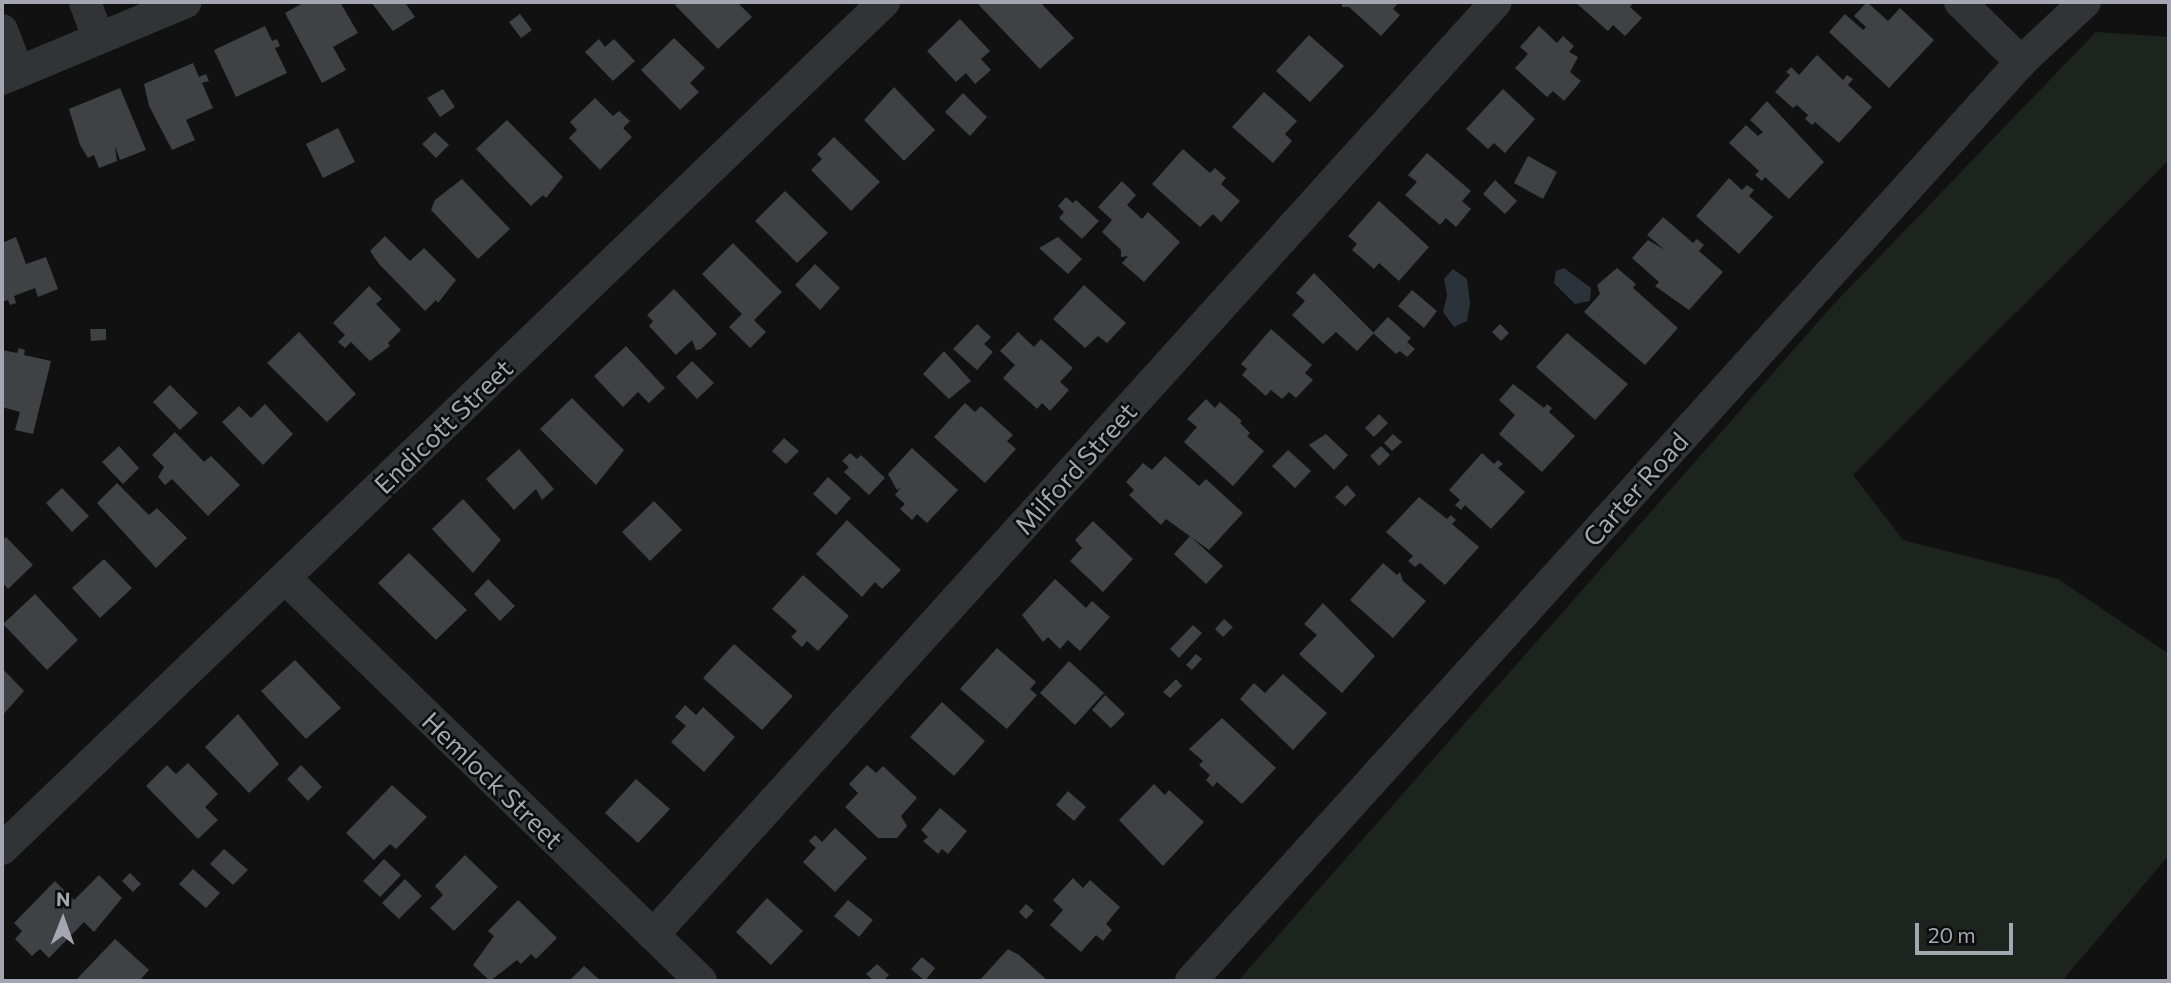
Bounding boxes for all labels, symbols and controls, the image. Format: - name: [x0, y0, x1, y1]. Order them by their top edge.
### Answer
- street label: Endicott Street: [367, 352, 519, 500]
- street label: Milford Street: [1008, 396, 1142, 540]
- street label: Carter Road: [1576, 426, 1694, 552]
- street label: Hemlock Street: [416, 705, 570, 855]
- north arrow: [28, 885, 98, 955]
- text: N: [56, 887, 71, 910]
- scale bar: [1919, 909, 2017, 953]
- text: 20 m: [1928, 922, 1976, 947]

